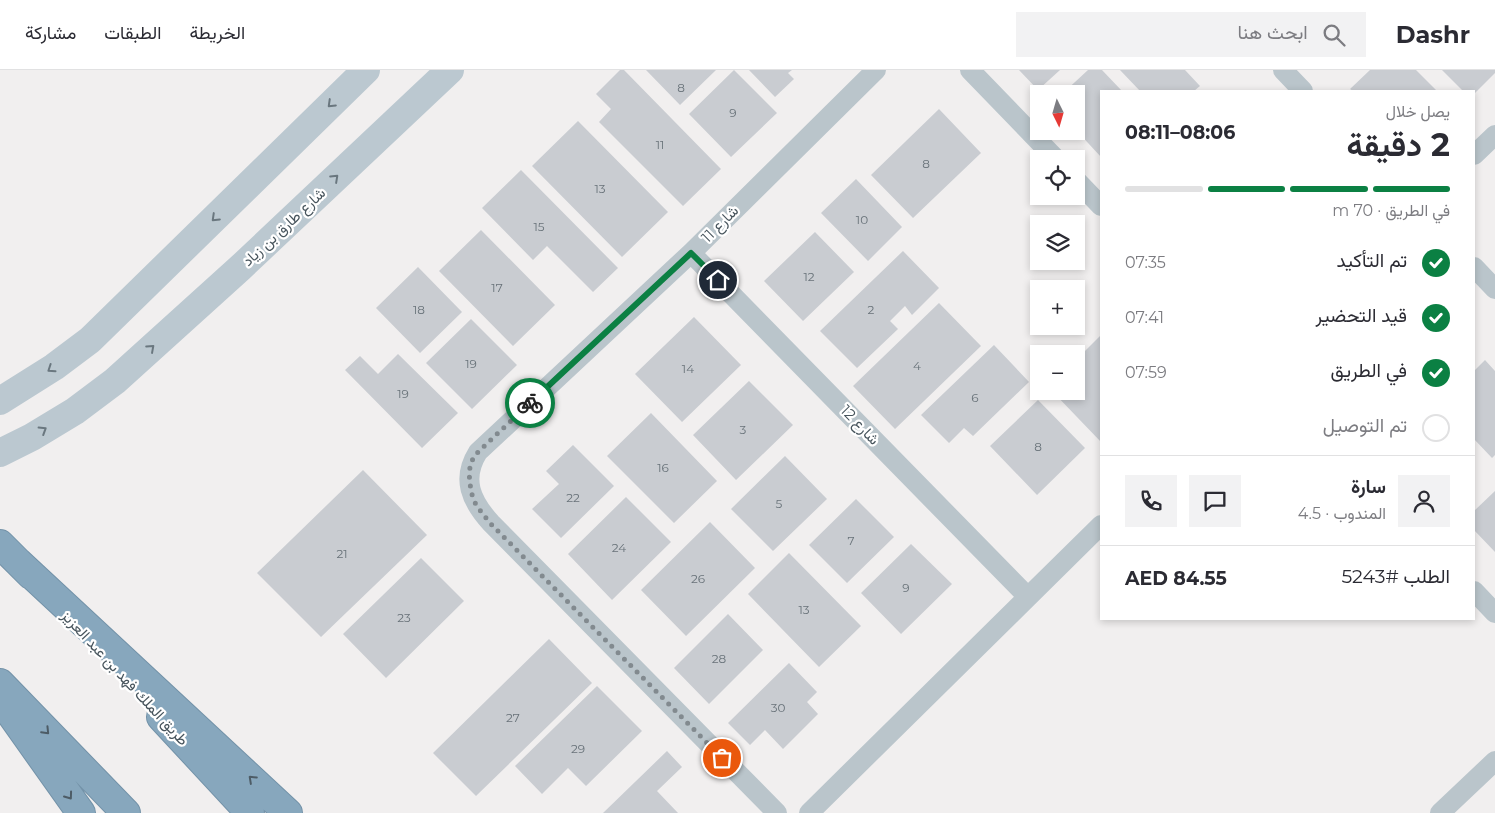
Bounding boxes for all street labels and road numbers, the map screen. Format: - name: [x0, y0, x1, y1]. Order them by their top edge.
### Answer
- street label: شارع طارق بن زياد: [238, 183, 331, 271]
- street label: شارع 11: [697, 201, 744, 248]
- street label: شارع 12: [835, 401, 884, 450]
- street label: طريق الملك فهد بن عبد العزيز: [56, 605, 193, 750]

